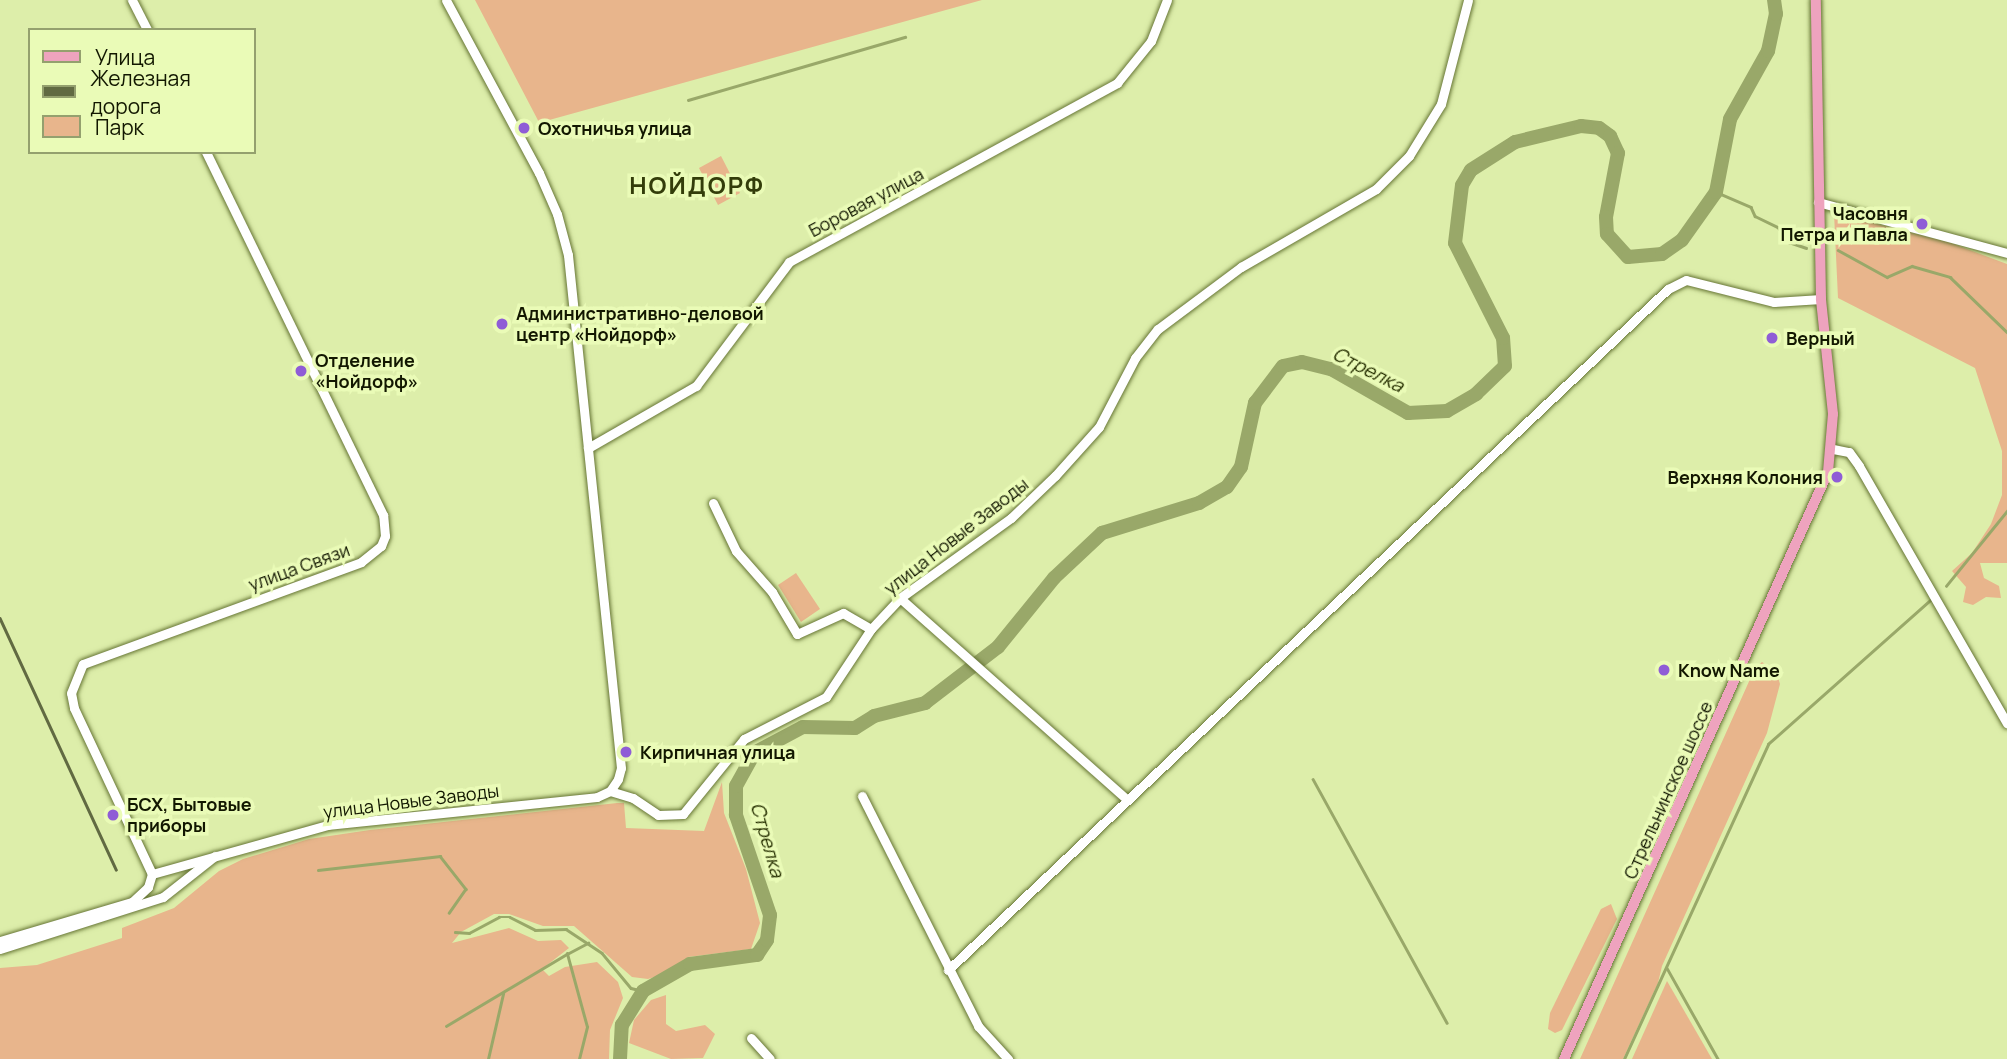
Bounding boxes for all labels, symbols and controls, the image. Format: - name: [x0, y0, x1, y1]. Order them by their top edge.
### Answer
- legend: [28, 28, 256, 154]
- text: Улица: [95, 43, 155, 71]
- text: Железная дорога: [90, 64, 191, 120]
- text: Парк: [95, 113, 144, 141]
- place label: Охотничья улица: [538, 117, 692, 139]
- marker: Охотничья улица: [516, 120, 532, 136]
- street label: Боровая улица: [805, 163, 927, 241]
- district label: НОЙДОРФ: [630, 171, 764, 199]
- place label: Часовня Петра и Павла: [1781, 203, 1908, 246]
- marker: Часовня Петра и Павла: [1914, 216, 1930, 232]
- place label: Административно-деловой центр «Нойдорф»: [516, 303, 764, 346]
- marker: Административно-деловой центр «Нойдорф»: [494, 316, 510, 332]
- place label: Верный: [1786, 327, 1855, 349]
- marker: Верный: [1764, 330, 1780, 346]
- water label: Стрелка: [1329, 342, 1407, 398]
- place label: Отделение «Нойдорф»: [315, 350, 418, 392]
- marker: Отделение «Нойдорф»: [293, 363, 309, 379]
- place label: Верхняя Колония: [1668, 466, 1823, 488]
- marker: Верхняя Колония: [1829, 469, 1845, 485]
- street label: улица Новые Заводы: [880, 473, 1032, 599]
- street label: улица Связи: [245, 539, 353, 595]
- place label: Know Name: [1678, 659, 1780, 681]
- marker: Know Name: [1656, 662, 1672, 678]
- street label: Стрельнинское шоссе: [1619, 698, 1717, 882]
- place label: Кирпичная улица: [640, 741, 795, 763]
- marker: Кирпичная улица: [618, 744, 634, 760]
- street label: улица Новые Заводы: [322, 779, 500, 823]
- place label: БСХ, Бытовые приборы: [127, 794, 252, 836]
- water label: Стрелка: [746, 800, 788, 880]
- marker: БСХ, Бытовые приборы: [105, 807, 121, 823]

